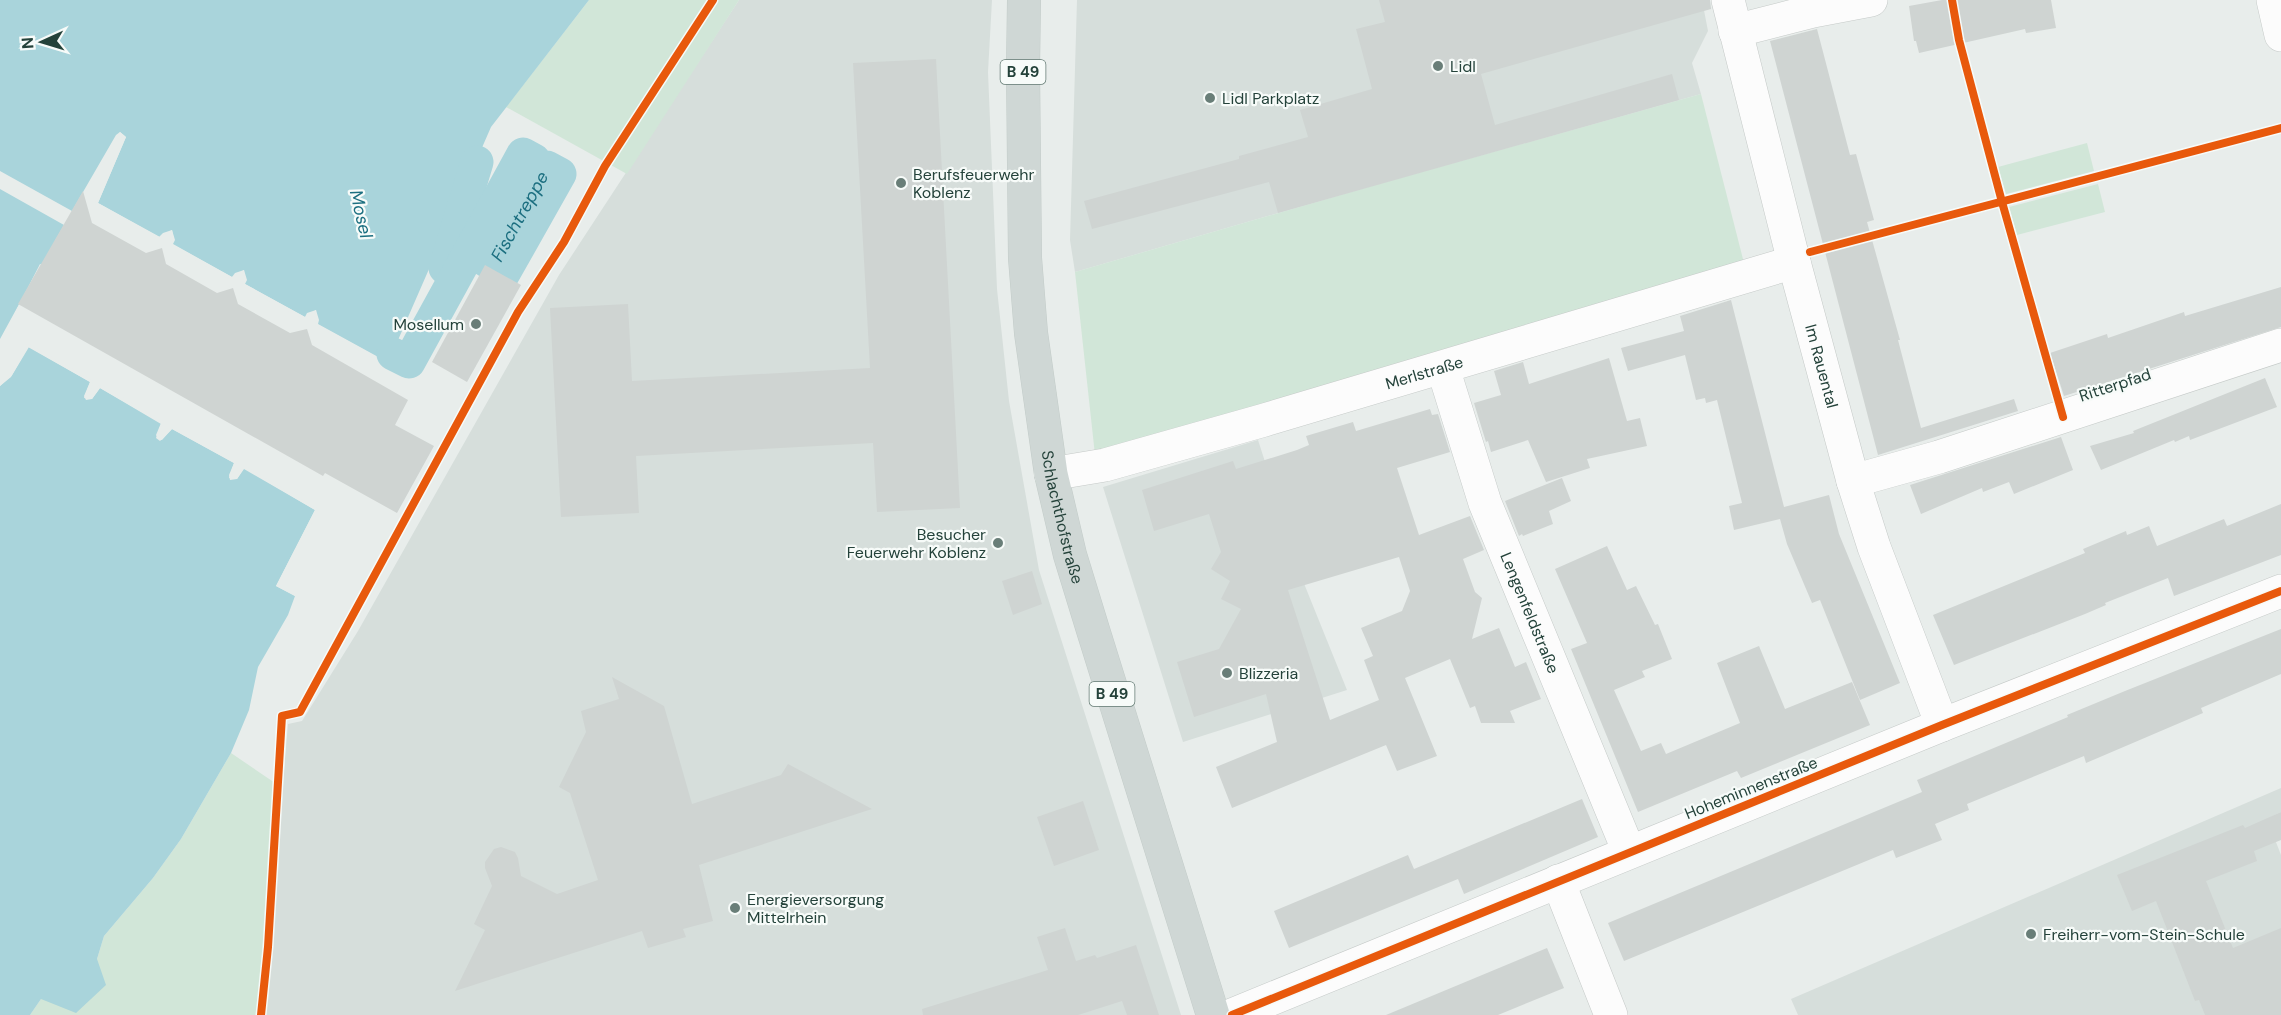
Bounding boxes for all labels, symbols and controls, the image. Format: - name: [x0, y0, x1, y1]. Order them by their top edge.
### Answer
- north arrow: [12, 12, 72, 72]
- text: N: [17, 36, 38, 50]
- place label: Lidl: [1450, 56, 1476, 77]
- marker: Lidl: [1431, 59, 1445, 73]
- road number: B 49: [1000, 60, 1046, 84]
- place label: Lidl Parkplatz: [1222, 88, 1319, 109]
- marker: Lidl Parkplatz: [1203, 91, 1217, 105]
- place label: Berufsfeuerwehr Koblenz: [913, 164, 1035, 203]
- water label: Fischtreppe: [485, 167, 554, 266]
- marker: Berufsfeuerwehr Koblenz: [894, 176, 908, 190]
- water label: Mosel: [344, 187, 378, 241]
- place label: Mosellum: [393, 314, 464, 335]
- marker: Mosellum: [469, 317, 483, 331]
- street label: Im Rauental: [1801, 322, 1843, 411]
- street label: Merlstraße: [1383, 351, 1465, 394]
- street label: Ritterpfad: [2076, 363, 2154, 407]
- street label: Schlachthofstraße: [1037, 449, 1089, 586]
- place label: Besucher Feuerwehr Koblenz: [847, 524, 986, 563]
- marker: Besucher Feuerwehr Koblenz: [991, 536, 1005, 550]
- street label: Lengenfeldstraße: [1496, 549, 1565, 676]
- place label: Blizzeria: [1239, 663, 1298, 684]
- marker: Blizzeria: [1220, 666, 1234, 680]
- road number: B 49: [1090, 682, 1134, 706]
- street label: Hoheminnenstraße: [1681, 752, 1821, 824]
- place label: Energieversorgung Mittelrhein: [747, 889, 884, 928]
- marker: Energieversorgung Mittelrhein: [728, 901, 742, 915]
- place label: Freiherr-vom-Stein-Schule: [2043, 924, 2245, 945]
- marker: Freiherr-vom-Stein-Schule: [2024, 927, 2038, 941]

